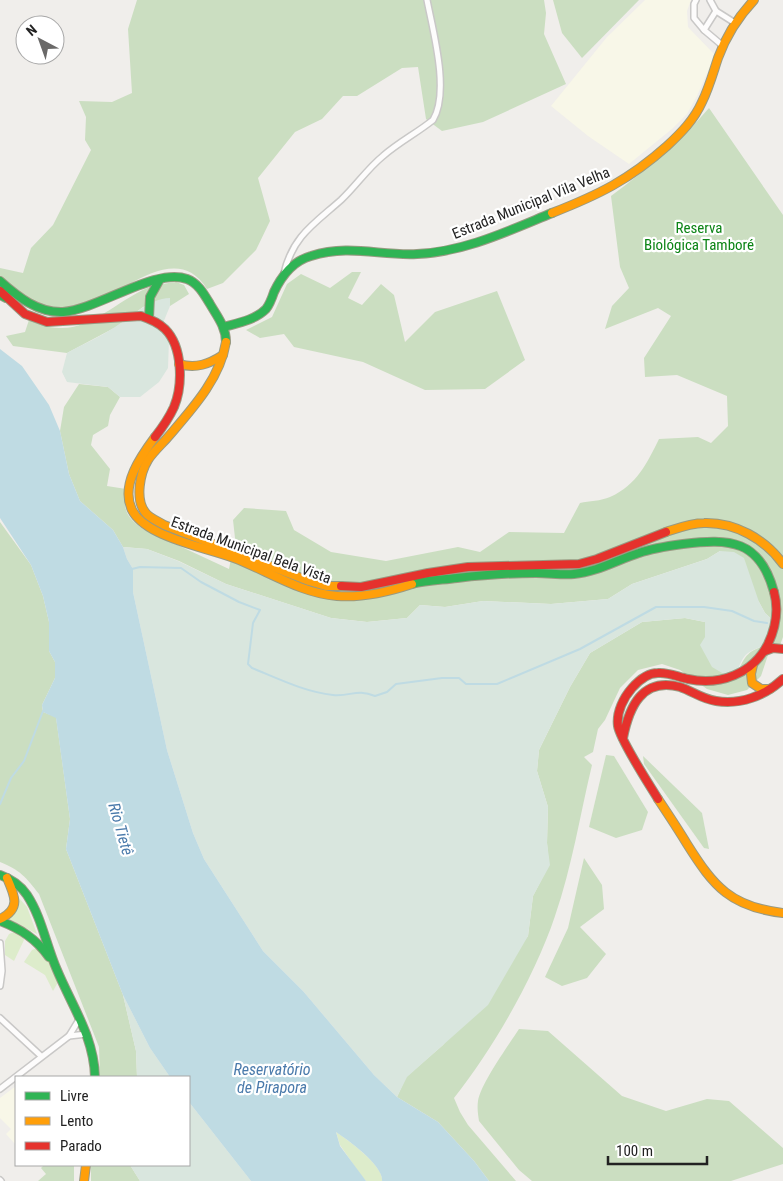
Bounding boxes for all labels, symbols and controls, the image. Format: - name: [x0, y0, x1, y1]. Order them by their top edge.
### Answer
- north arrow: [15, 15, 65, 65]
- text: N: [23, 21, 40, 39]
- street label: Estrada Municipal Vila Velha: [450, 163, 612, 243]
- park label: Reserva Biológica Tamboré: [644, 219, 754, 254]
- street label: Estrada Municipal Bela Vista: [169, 513, 333, 587]
- water label: Rio Tietê: [104, 801, 138, 857]
- water label: Reservatório de Pirapora: [234, 1060, 311, 1097]
- legend: [15, 1076, 190, 1166]
- text: Livre: [60, 1087, 88, 1105]
- text: Lento: [60, 1112, 93, 1130]
- scale bar: [608, 1134, 707, 1166]
- text: Parado: [60, 1137, 102, 1155]
- text: 100 m: [616, 1142, 653, 1160]

